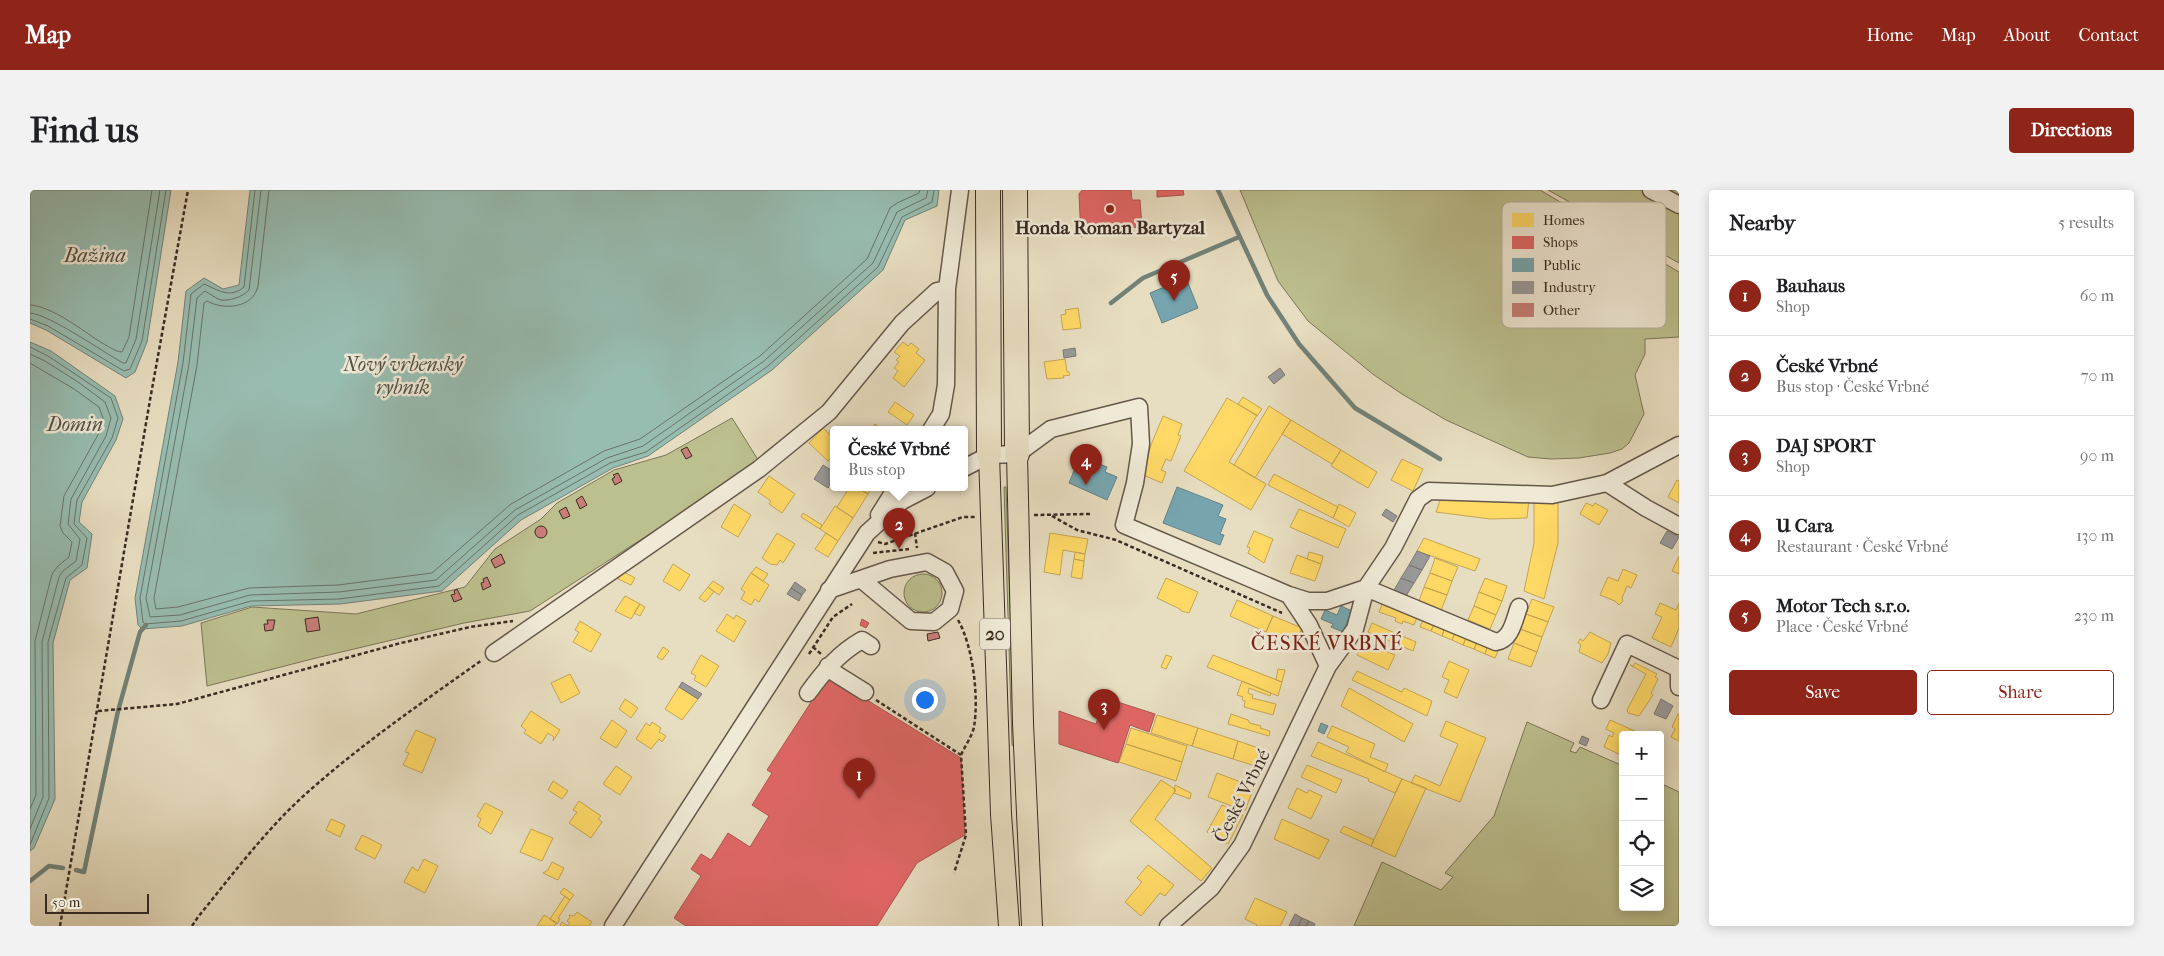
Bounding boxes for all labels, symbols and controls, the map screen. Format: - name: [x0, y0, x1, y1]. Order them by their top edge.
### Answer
- text: Map: [25, 21, 71, 49]
- text: Home: [1866, 25, 1913, 46]
- text: Map: [1941, 25, 1976, 46]
- text: About: [2004, 25, 2050, 46]
- text: Contact: [2078, 25, 2139, 46]
- button: Directions: [2009, 108, 2134, 153]
- text: Find us: [30, 110, 139, 151]
- legend: [1502, 202, 1666, 328]
- marker: Honda Roman Bartyzal: [1104, 203, 1116, 215]
- text: Nearby: [1729, 211, 1795, 235]
- text: Homes: [1543, 212, 1585, 229]
- text: 5 results: [2058, 213, 2114, 232]
- place label: Honda Roman Bartyzal: [1015, 217, 1206, 239]
- text: Shops: [1543, 234, 1578, 251]
- water label: Bažina: [63, 244, 126, 267]
- text: Public: [1543, 257, 1581, 274]
- pin: 5: [1158, 260, 1190, 301]
- text: Bauhaus: [1776, 275, 1845, 297]
- text: Industry: [1543, 279, 1596, 296]
- text: 1: [1742, 286, 1748, 305]
- text: 60 m: [2080, 286, 2114, 305]
- text: Shop: [1776, 297, 1810, 316]
- text: Other: [1543, 302, 1580, 319]
- water label: Nový vrbenský rybník: [343, 353, 464, 399]
- text: České Vrbné: [1776, 355, 1878, 377]
- text: 2: [1741, 366, 1749, 385]
- text: 70 m: [2081, 366, 2114, 385]
- text: Bus stop · České Vrbné: [1776, 377, 1929, 396]
- water label: Domin: [45, 413, 103, 436]
- popup: [830, 426, 968, 491]
- text: DAJ SPORT: [1776, 435, 1875, 457]
- text: České Vrbné: [848, 438, 950, 460]
- pin: 4: [1070, 444, 1102, 485]
- text: 3: [1742, 446, 1748, 465]
- text: 90 m: [2080, 446, 2114, 465]
- text: Shop: [1776, 457, 1810, 476]
- text: Bus stop: [848, 460, 905, 479]
- pin: 2: [883, 508, 915, 549]
- text: U Cara: [1776, 515, 1833, 537]
- text: 4: [1740, 526, 1750, 545]
- text: 130 m: [2076, 526, 2114, 545]
- text: Restaurant · České Vrbné: [1776, 537, 1948, 556]
- text: Motor Tech s.r.o.: [1776, 595, 1910, 617]
- text: 5: [1742, 606, 1748, 625]
- text: 230 m: [2074, 606, 2114, 625]
- text: Place · České Vrbné: [1776, 617, 1908, 636]
- road number: 20: [980, 618, 1010, 649]
- district label: ČESKÉ VRBNÉ: [1251, 631, 1403, 655]
- button: Save: [1729, 670, 1917, 715]
- button: Share: [1927, 670, 2114, 715]
- your location: [912, 687, 938, 713]
- pin: 3: [1088, 689, 1120, 730]
- map controls: [1619, 731, 1664, 911]
- button: +: [1619, 731, 1664, 776]
- street label: České Vrbné: [1208, 745, 1275, 846]
- pin: 1: [843, 758, 875, 799]
- button: −: [1619, 776, 1664, 821]
- button: locate: [1619, 821, 1664, 866]
- button: layers: [1619, 866, 1664, 911]
- scale bar: [45, 891, 149, 914]
- text: 50 m: [52, 894, 80, 911]

